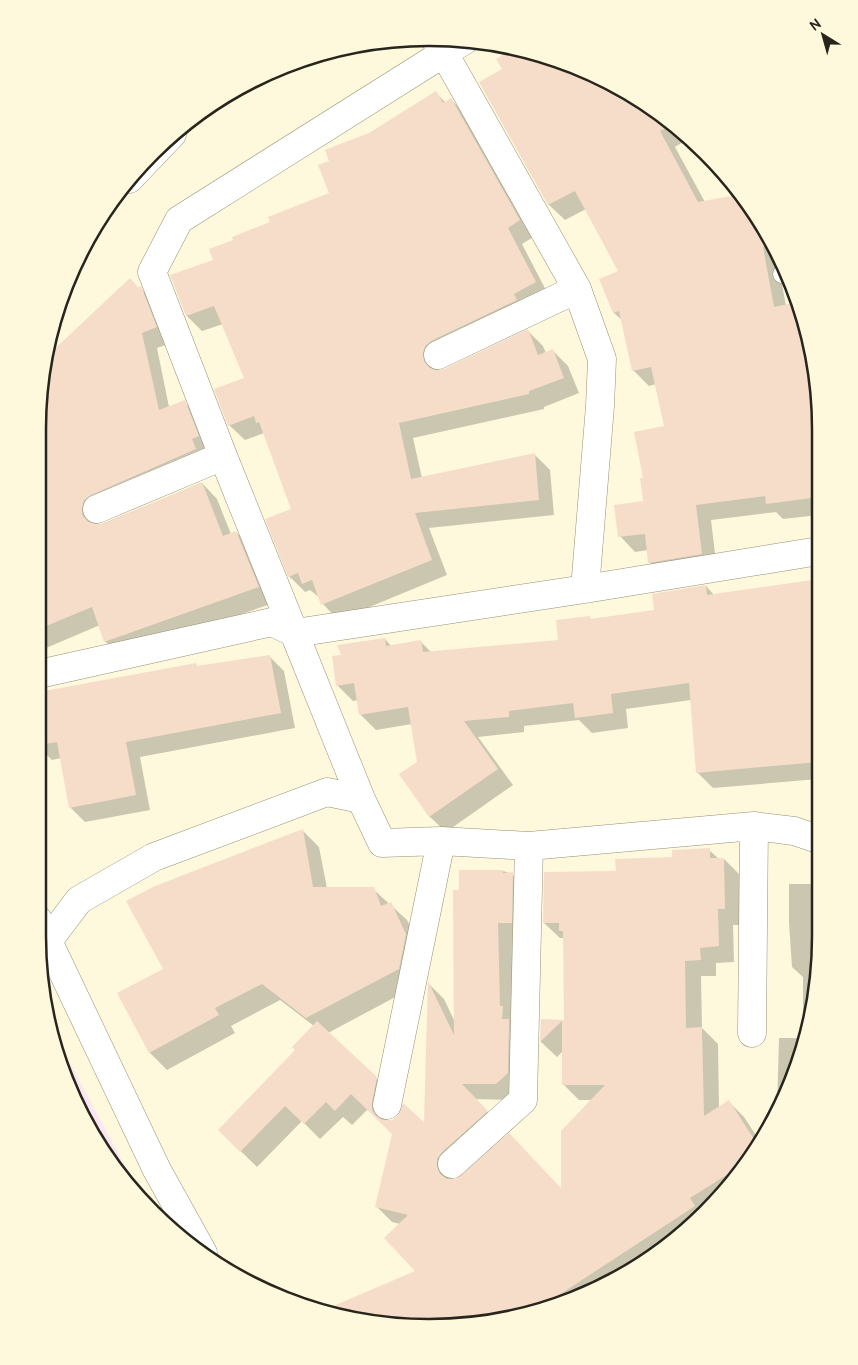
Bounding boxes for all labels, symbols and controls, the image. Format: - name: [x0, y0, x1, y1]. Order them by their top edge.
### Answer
- north arrow: [798, 10, 848, 60]
- text: N: [806, 14, 825, 35]

